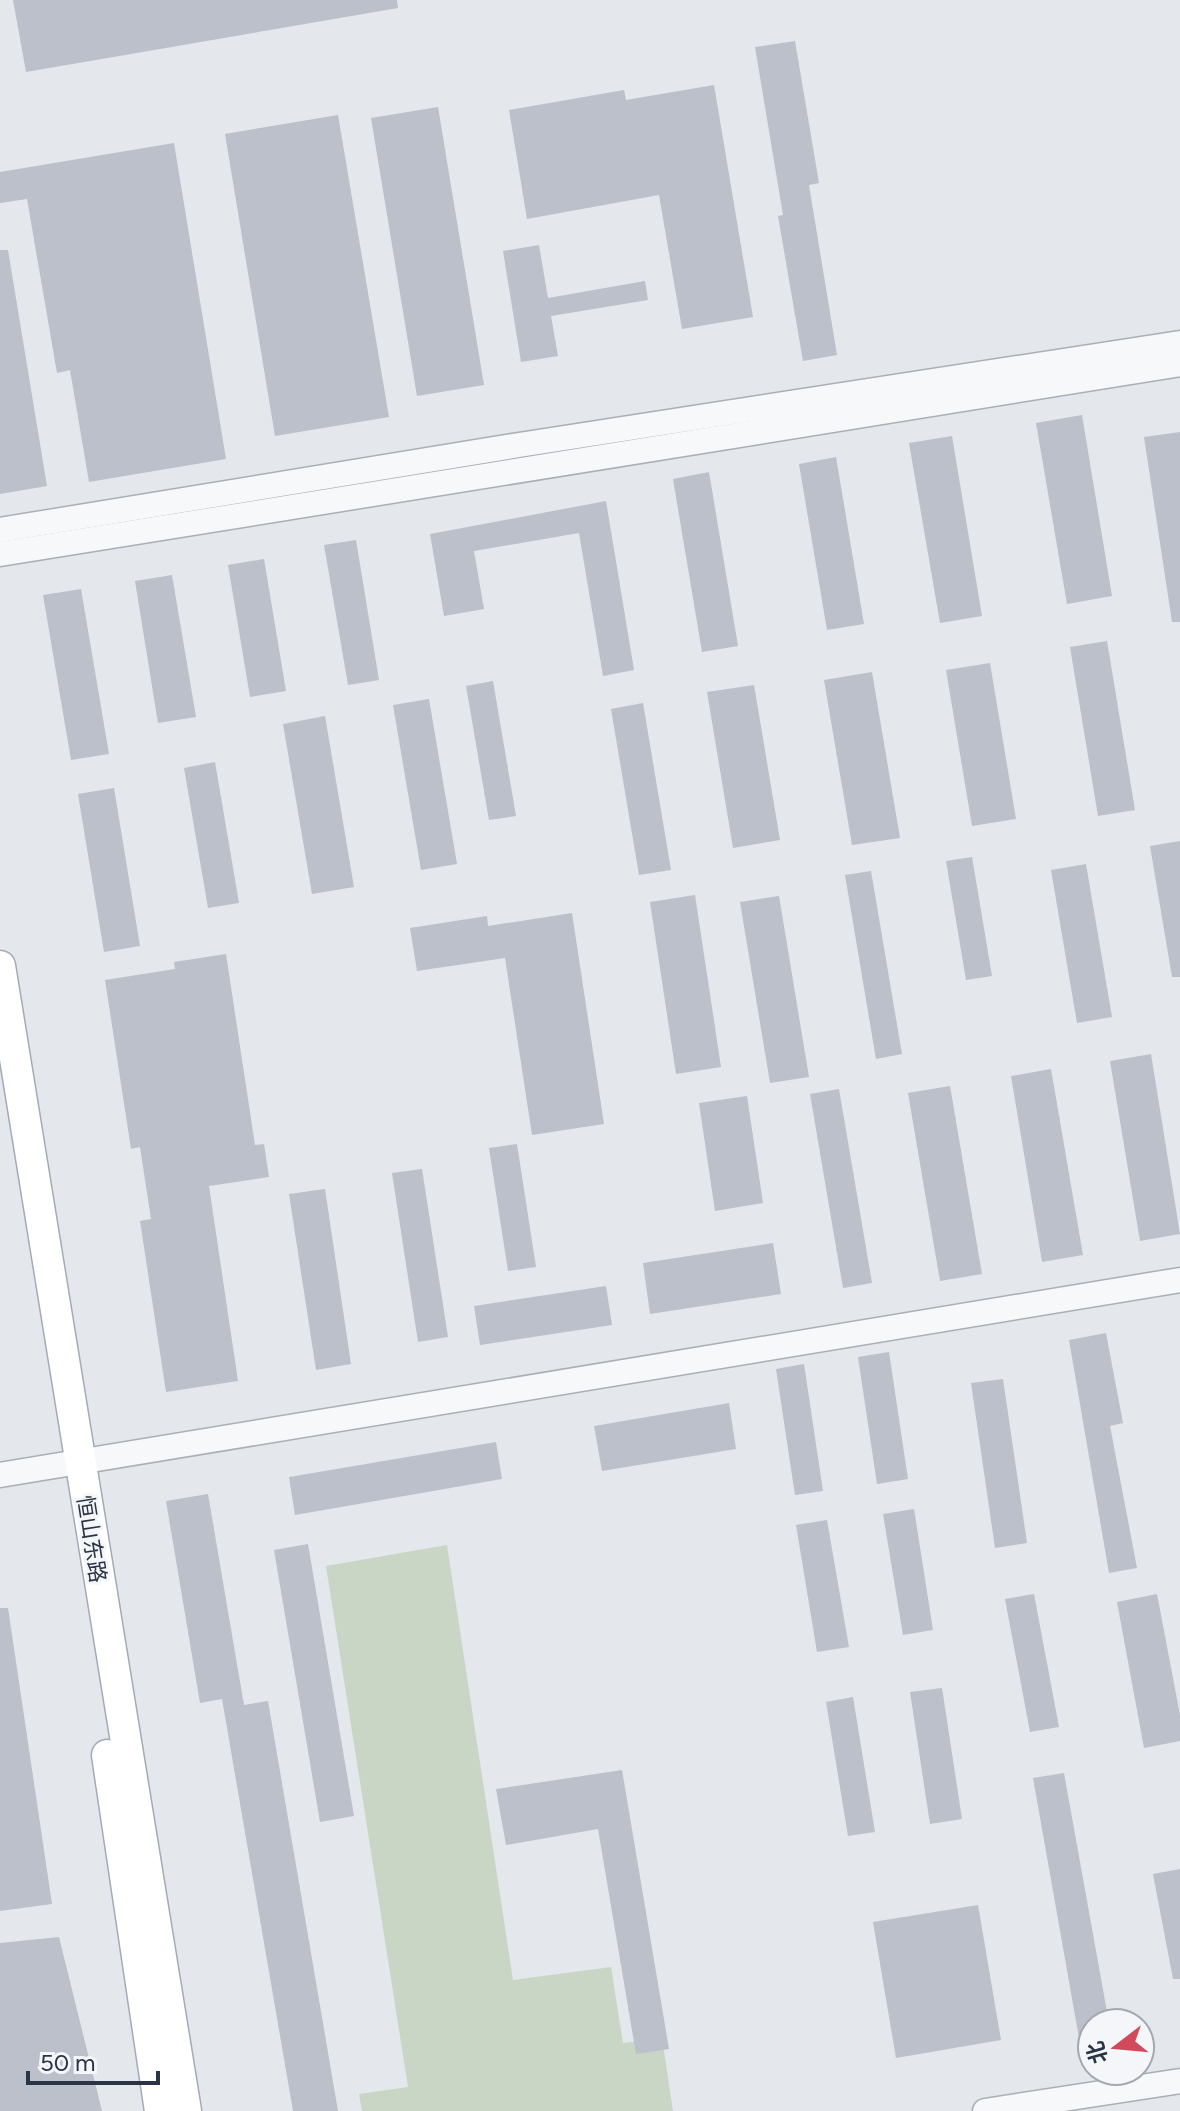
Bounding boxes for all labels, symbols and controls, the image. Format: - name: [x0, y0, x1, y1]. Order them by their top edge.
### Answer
- street label: 恒山东路: [71, 1494, 112, 1585]
- north arrow: [1076, 2007, 1156, 2087]
- scale bar: [28, 2035, 158, 2085]
- text: 北: [1081, 2038, 1113, 2067]
- text: 50 m: [40, 2048, 96, 2077]

